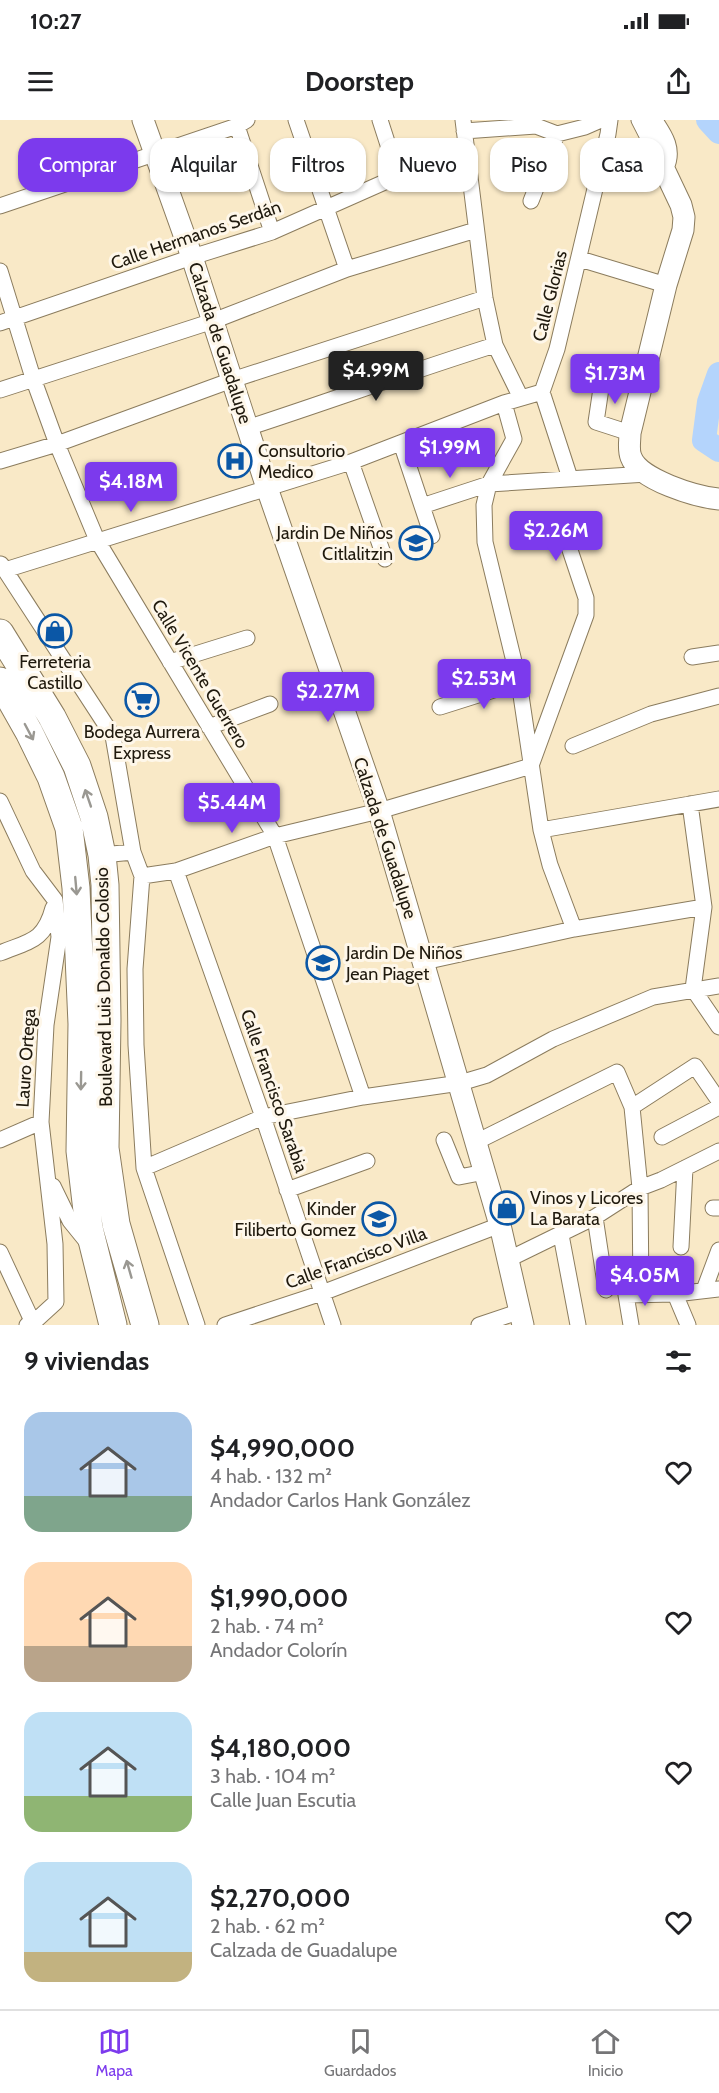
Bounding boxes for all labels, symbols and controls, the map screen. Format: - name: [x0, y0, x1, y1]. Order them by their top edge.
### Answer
- text: 10:27: [30, 8, 81, 35]
- icon: menu: [24, 65, 57, 98]
- text: Doorstep: [305, 65, 414, 98]
- icon: share: [662, 65, 695, 98]
- chip: Comprar: [18, 138, 138, 192]
- chip: Alquilar: [150, 138, 258, 192]
- chip: Filtros: [270, 138, 366, 192]
- chip: Nuevo: [378, 138, 478, 192]
- chip: Piso: [490, 138, 568, 192]
- chip: Casa: [580, 138, 664, 192]
- street label: Calle Hermanos Serdán: [108, 196, 284, 274]
- street label: Calle Glorias: [528, 248, 572, 344]
- street label: Calzada de Guadalupe: [183, 259, 257, 427]
- pin: $4.99M: [327, 351, 425, 402]
- pin: $1.73M: [566, 354, 664, 405]
- text: $4.99M: [342, 358, 410, 382]
- text: $1.73M: [584, 361, 646, 385]
- pin: $1.99M: [401, 428, 499, 479]
- text: $1.99M: [419, 435, 481, 459]
- place label: Consultorio Medico: [258, 440, 345, 483]
- hospital icon: Consultorio Medico: [217, 443, 253, 479]
- pin: $4.18M: [82, 462, 180, 513]
- text: $4.18M: [99, 469, 163, 493]
- pin: $2.26M: [507, 511, 605, 562]
- text: $2.26M: [523, 518, 589, 542]
- place label: Jardin De Niños Citlalitzin: [276, 522, 393, 565]
- school or university icon: Jardin De Niños Citlalitzin: [398, 525, 434, 561]
- street label: Calle Vicente Guerrero: [147, 596, 253, 753]
- shop icon: Ferreteria Castillo: [37, 613, 73, 649]
- place label: Ferreteria Castillo: [19, 651, 91, 694]
- pin: $2.53M: [435, 659, 533, 710]
- text: $2.53M: [452, 666, 516, 690]
- pin: $2.27M: [279, 672, 377, 723]
- text: $2.27M: [296, 679, 360, 703]
- supermarket icon: Bodega Aurrera Express: [124, 682, 160, 718]
- place label: Bodega Aurrera Express: [84, 721, 201, 764]
- one-way arrow: [23, 723, 35, 740]
- street label: Calzada de Guadalupe: [348, 754, 422, 922]
- pin: $5.44M: [183, 783, 281, 834]
- one-way arrow: [81, 790, 92, 808]
- text: $5.44M: [198, 790, 266, 814]
- street label: Boulevard Luis Donaldo Colosio: [91, 867, 117, 1107]
- one-way arrow: [71, 876, 82, 896]
- place label: Jardin De Niños Jean Piaget: [345, 942, 462, 985]
- school or university icon: Jardin De Niños Jean Piaget: [305, 945, 341, 981]
- street label: Calle Francisco Sarabia: [236, 1006, 312, 1176]
- street label: Lauro Ortega: [12, 1008, 40, 1108]
- one-way arrow: [75, 1071, 87, 1091]
- place label: Vinos y Licores La Barata: [530, 1187, 643, 1230]
- shop icon: Vinos y Licores La Barata: [489, 1190, 525, 1226]
- place label: Kinder Filiberto Gomez: [235, 1198, 357, 1241]
- school or university icon: Kinder Filiberto Gomez: [361, 1201, 397, 1237]
- street label: Calle Francisco Villa: [282, 1222, 430, 1294]
- pin: $4.05M: [596, 1256, 694, 1307]
- one-way arrow: [123, 1260, 134, 1279]
- text: $4.05M: [610, 1263, 680, 1287]
- text: 9 viviendas: [24, 1345, 149, 1377]
- icon: filters: [662, 1345, 695, 1378]
- text: $4,990,000: [210, 1432, 355, 1464]
- icon: home: [72, 1436, 144, 1508]
- icon: heart: [662, 1456, 695, 1489]
- text: 4 hab. · 132 m²: [210, 1464, 332, 1488]
- text: Andador Carlos Hank González: [210, 1488, 471, 1512]
- text: $1,990,000: [210, 1582, 348, 1614]
- icon: home: [72, 1586, 144, 1658]
- icon: heart: [662, 1606, 695, 1639]
- text: 2 hab. · 74 m²: [210, 1614, 324, 1638]
- text: Andador Colorín: [210, 1638, 348, 1662]
- text: $4,180,000: [210, 1732, 351, 1764]
- icon: home: [72, 1736, 144, 1808]
- icon: heart: [662, 1756, 695, 1789]
- text: 3 hab. · 104 m²: [210, 1764, 335, 1788]
- text: Calle Juan Escutia: [210, 1788, 356, 1812]
- text: $2,270,000: [210, 1882, 351, 1914]
- icon: home: [72, 1886, 144, 1958]
- icon: heart: [662, 1906, 695, 1939]
- text: 2 hab. · 62 m²: [210, 1914, 325, 1938]
- text: Calzada de Guadalupe: [210, 1938, 397, 1962]
- tab: Mapa: [96, 2025, 133, 2080]
- tab: Guardados: [324, 2025, 396, 2080]
- tab: Inicio: [588, 2025, 623, 2080]

